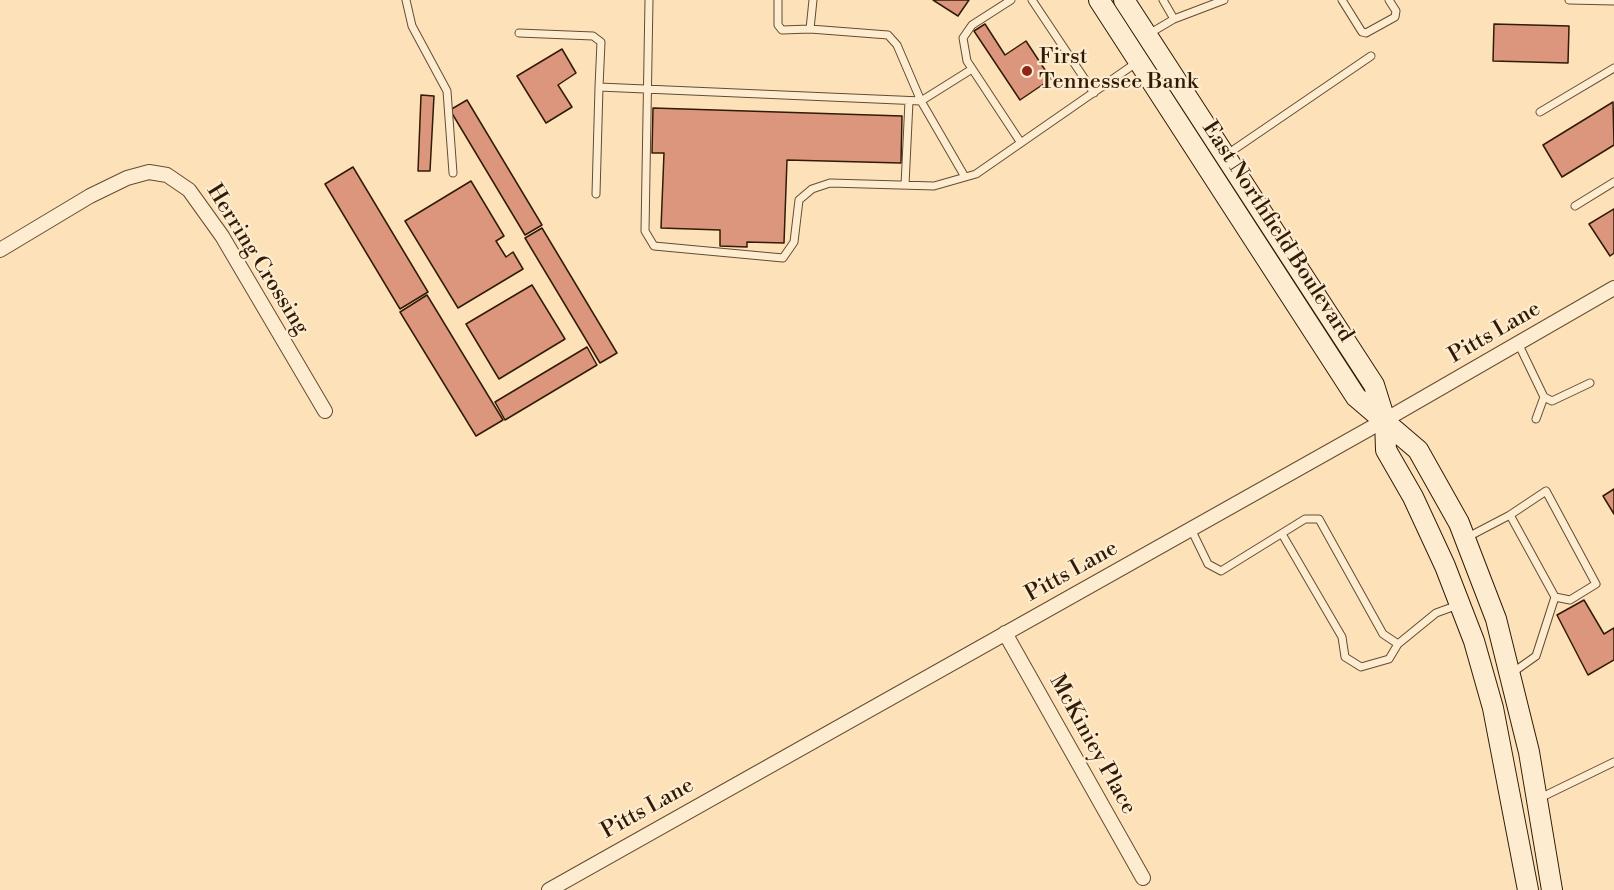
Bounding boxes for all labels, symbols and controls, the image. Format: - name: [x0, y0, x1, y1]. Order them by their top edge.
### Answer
- place label: First Tennessee Bank: [1039, 45, 1198, 96]
- marker: First Tennessee Bank: [1020, 64, 1034, 78]
- street label: East Northfield Boulevard: [1196, 117, 1358, 347]
- street label: Herring Crossing: [200, 180, 314, 340]
- street label: Pitts Lane: [1444, 296, 1546, 370]
- street label: Pitts Lane: [1021, 536, 1123, 608]
- street label: McKiniey Place: [1043, 671, 1141, 819]
- street label: Pitts Lane: [597, 773, 699, 845]

